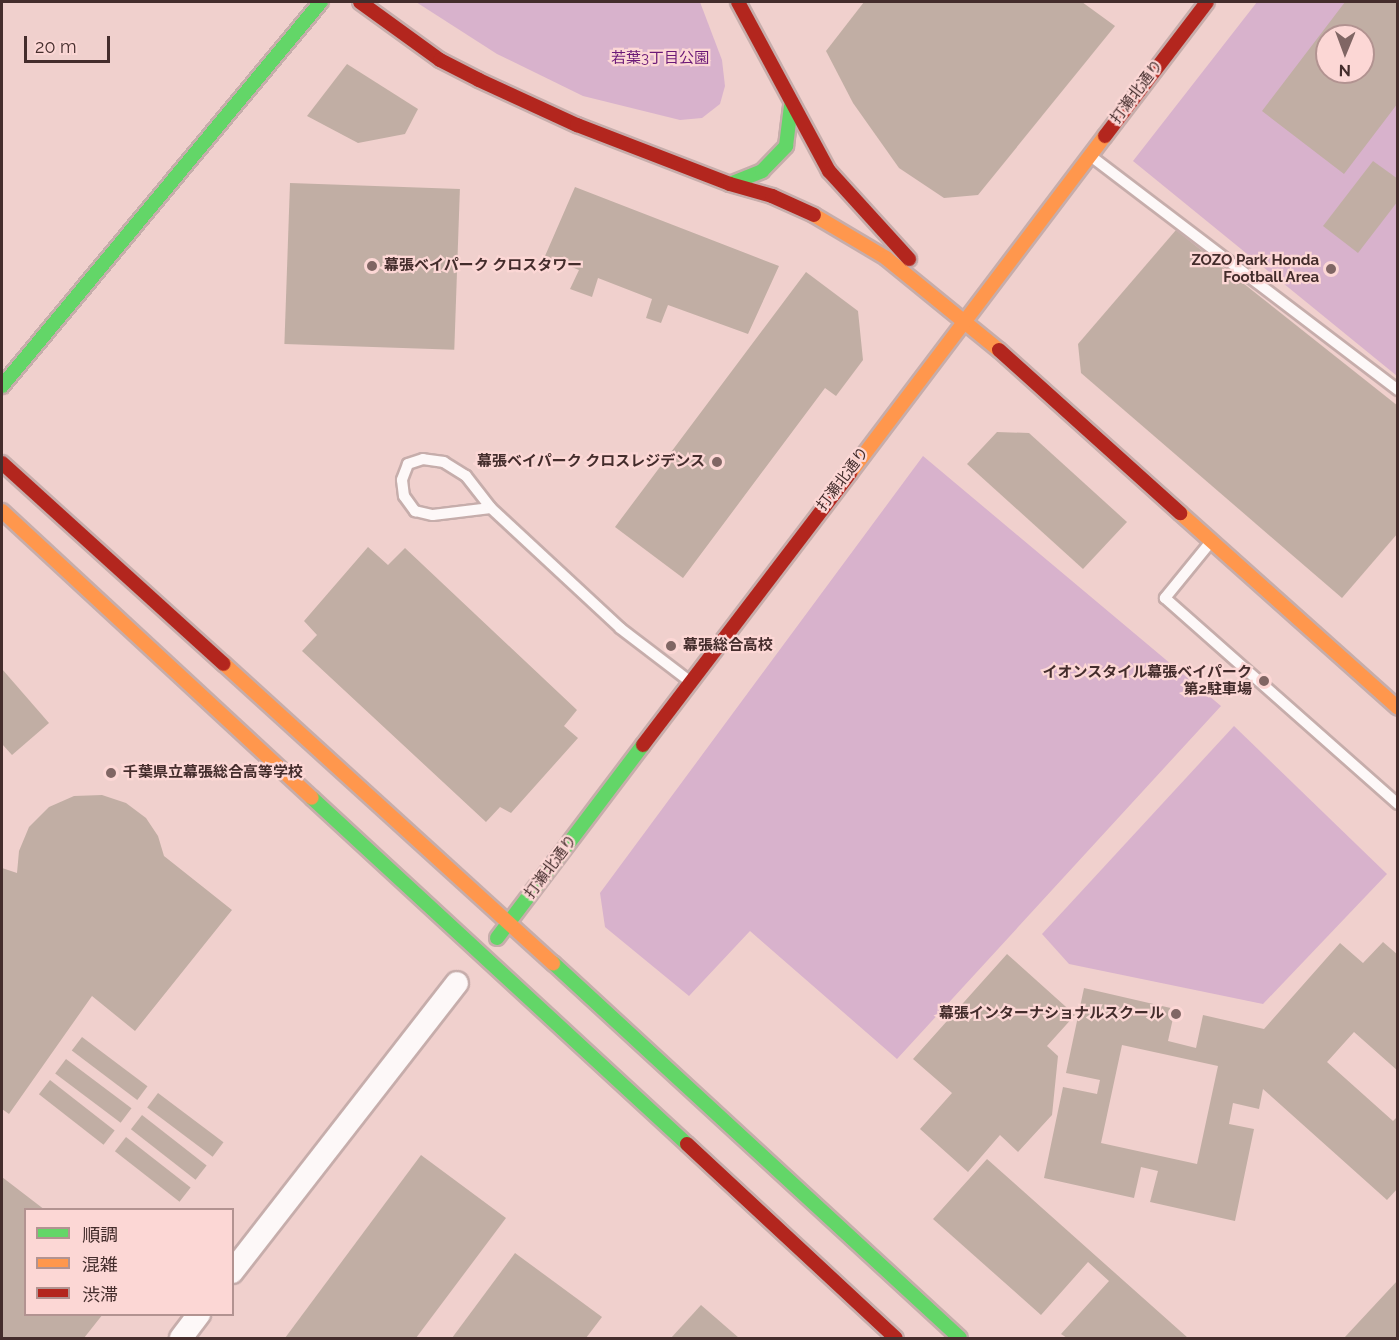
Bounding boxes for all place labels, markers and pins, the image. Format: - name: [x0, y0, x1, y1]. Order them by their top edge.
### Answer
- place label: ZOZO Park Honda Football Area: [1191, 251, 1319, 286]
- place label: 幕張ベイパーク クロスタワー: [384, 257, 583, 275]
- marker: 幕張ベイパーク クロスタワー: [365, 259, 379, 273]
- marker: ZOZO Park Honda Football Area: [1324, 262, 1338, 276]
- place label: 幕張ベイパーク クロスレジデンス: [476, 453, 705, 471]
- marker: 幕張ベイパーク クロスレジデンス: [710, 455, 724, 469]
- place label: 幕張総合高校: [683, 637, 773, 655]
- marker: 幕張総合高校: [664, 639, 678, 653]
- place label: イオンスタイル幕張ベイパーク 第2駐車場: [1042, 663, 1252, 698]
- marker: イオンスタイル幕張ベイパーク 第2駐車場: [1257, 674, 1271, 688]
- place label: 千葉県立幕張総合高等学校: [123, 764, 303, 782]
- marker: 千葉県立幕張総合高等学校: [104, 766, 118, 780]
- place label: 幕張インターナショナルスクール: [939, 1005, 1164, 1023]
- marker: 幕張インターナショナルスクール: [1169, 1007, 1183, 1021]

